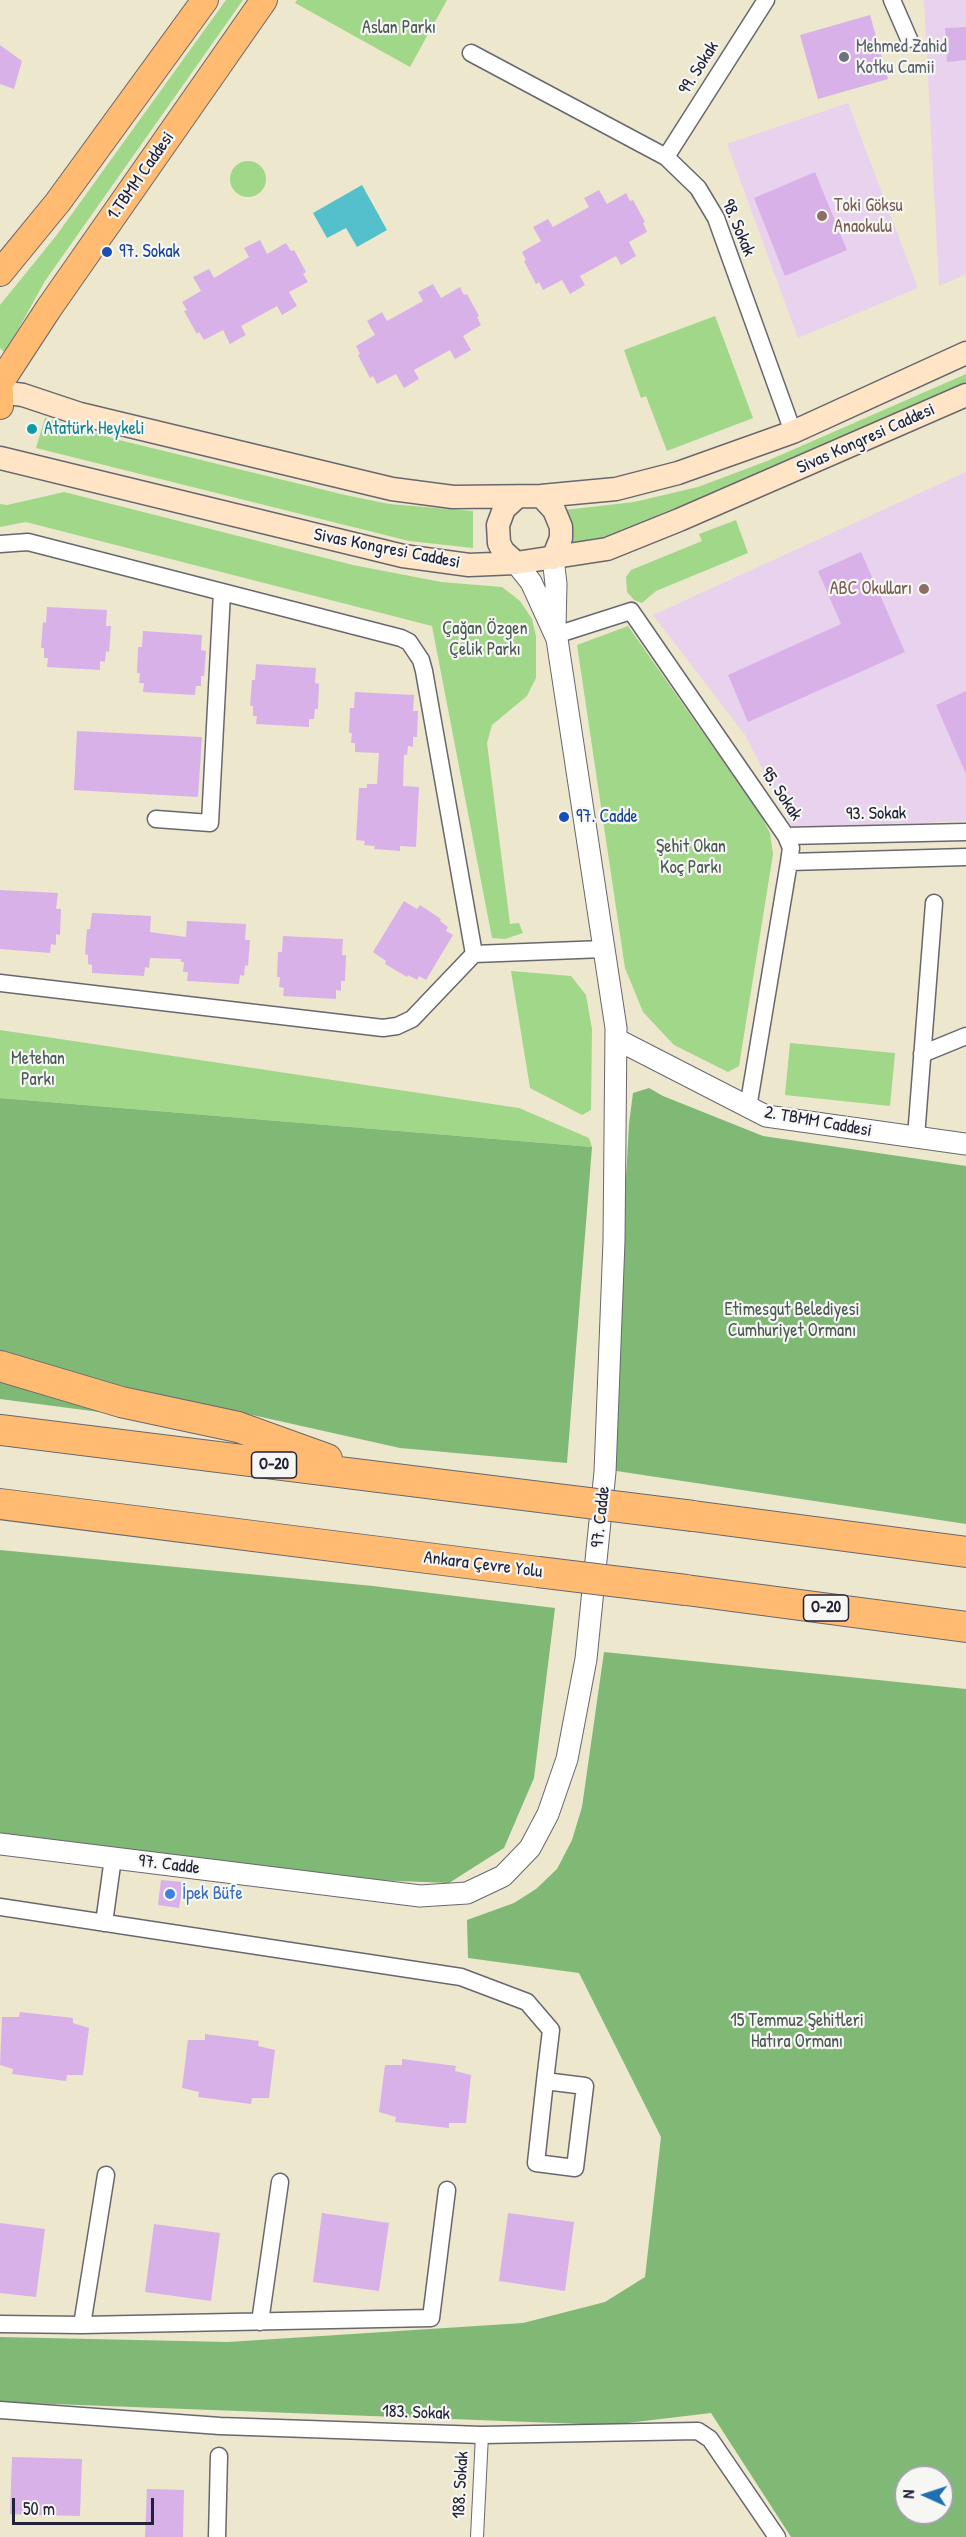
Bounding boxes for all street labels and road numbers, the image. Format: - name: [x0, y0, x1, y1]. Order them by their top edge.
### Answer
- street label: 99. Sokak: [674, 37, 724, 99]
- street label: 1.TBMM Caddesi: [103, 128, 179, 224]
- street label: 98. Sokak: [716, 196, 760, 260]
- street label: Sivas Kongresi Caddesi: [794, 399, 938, 479]
- street label: Sivas Kongresi Caddesi: [312, 524, 462, 574]
- street label: 95. Sokak: [755, 763, 807, 825]
- street label: 93. Sokak: [846, 803, 906, 825]
- street label: 2. TBMM Caddesi: [763, 1102, 873, 1142]
- road number: O-20: [252, 1452, 296, 1478]
- street label: 97. Cadde: [587, 1485, 615, 1549]
- street label: Ankara Çevre Yolu: [423, 1547, 543, 1583]
- road number: O-20: [804, 1595, 848, 1621]
- street label: 97. Cadde: [137, 1851, 201, 1879]
- street label: 183. Sokak: [382, 2401, 450, 2425]
- street label: 188. Sokak: [448, 2451, 474, 2519]

